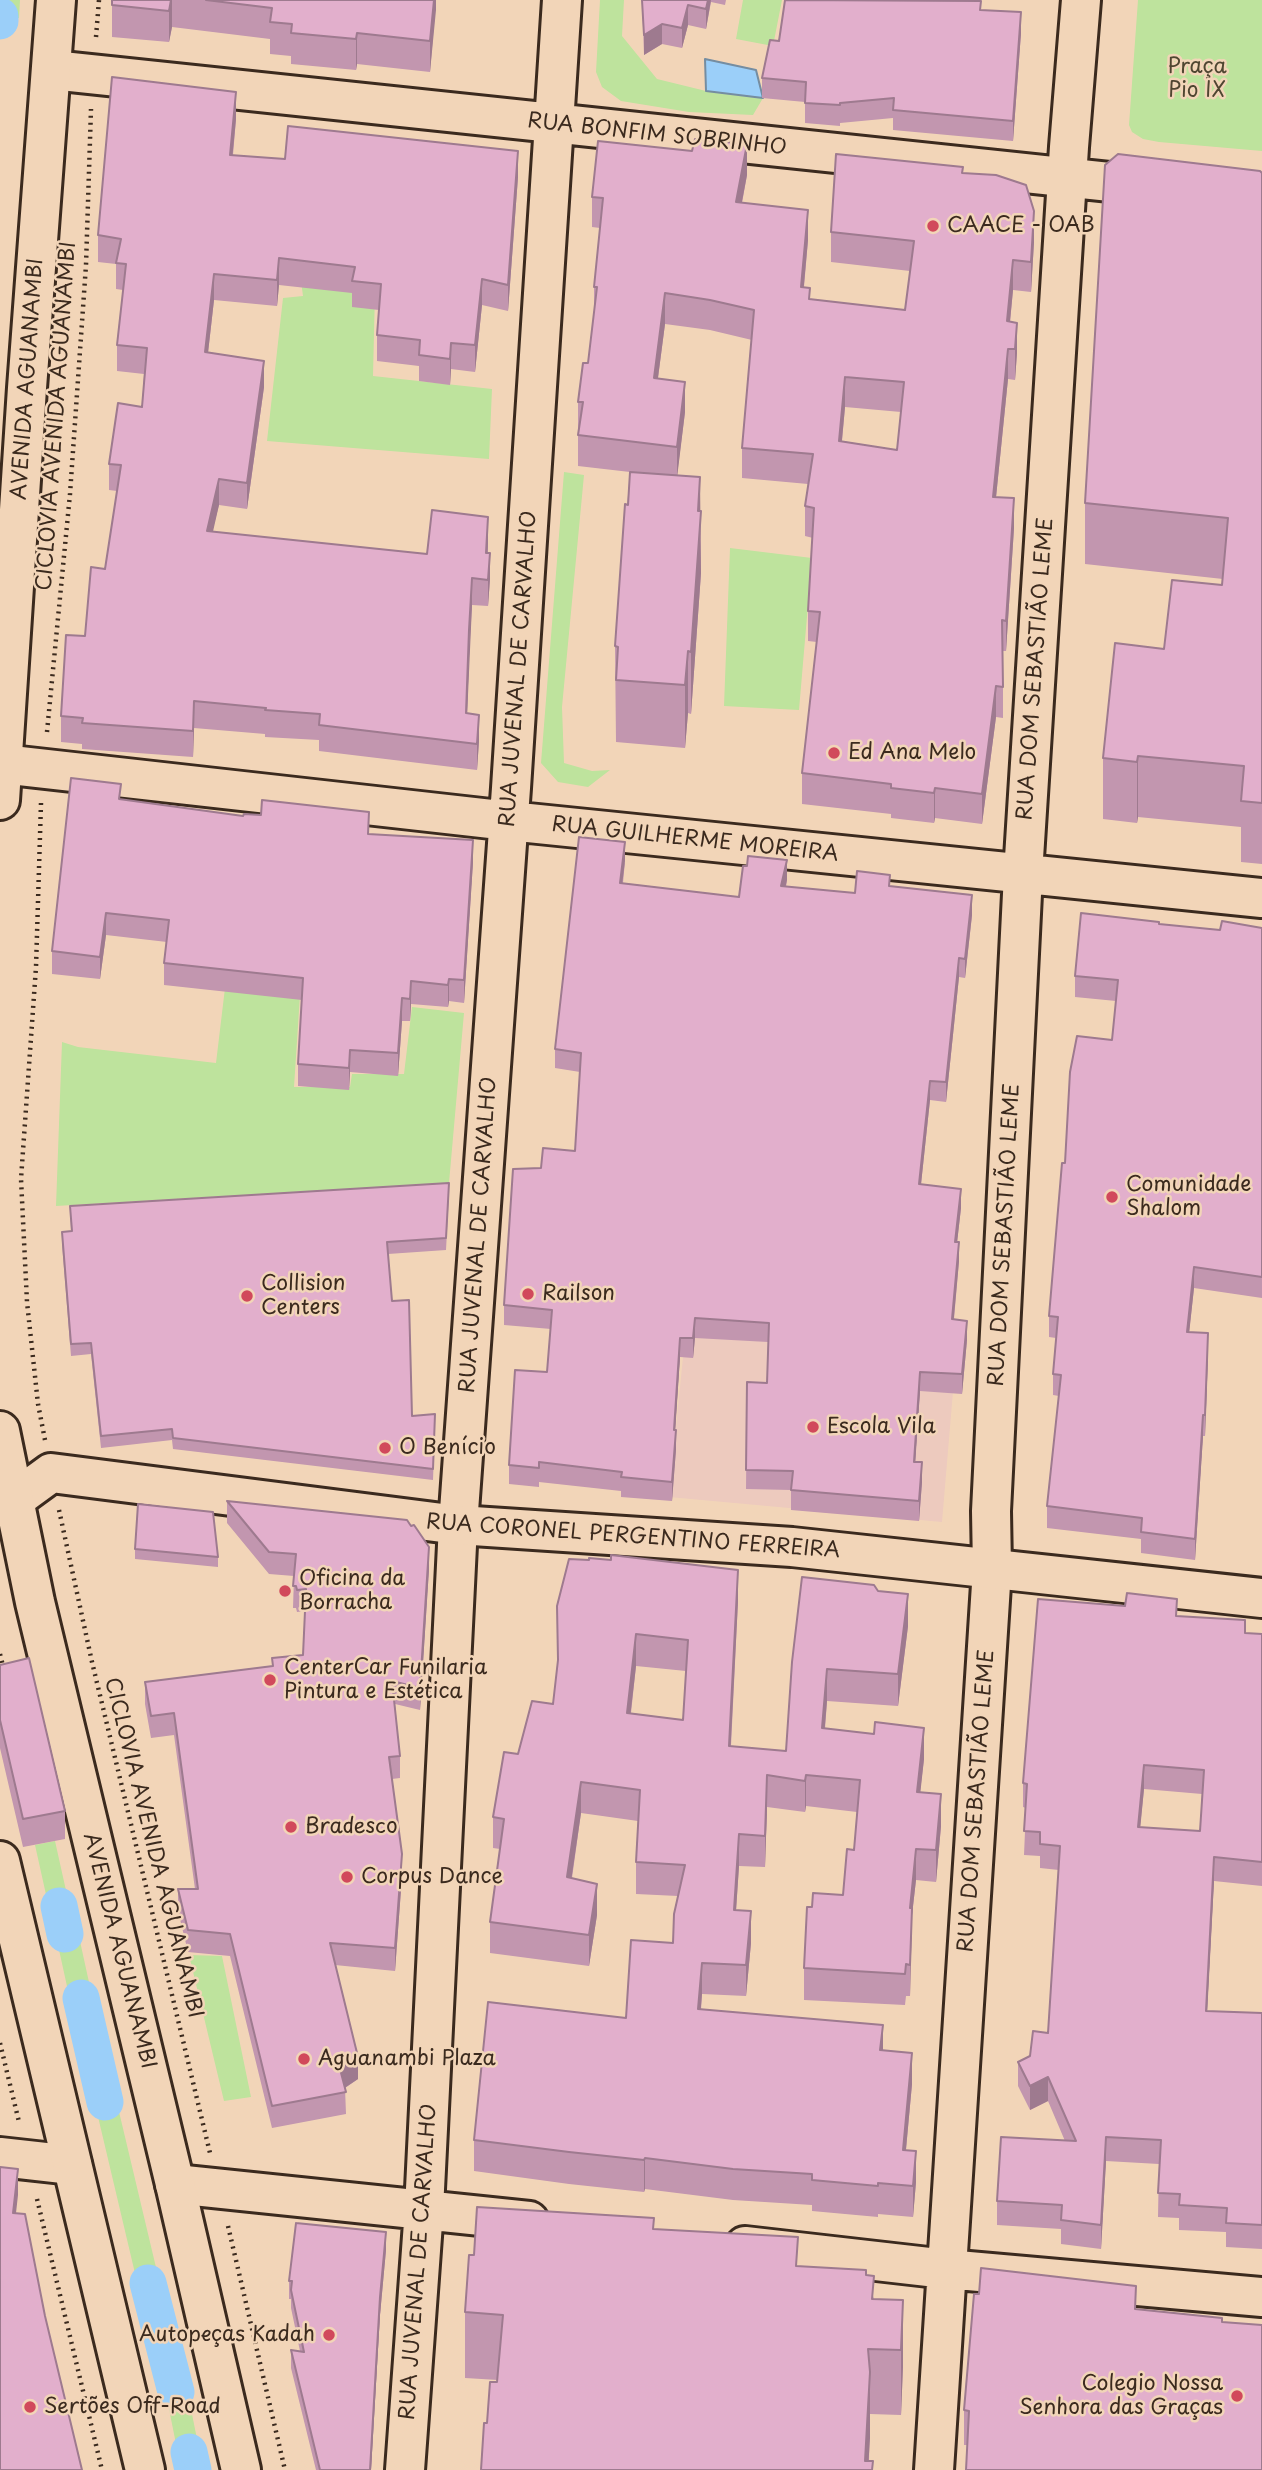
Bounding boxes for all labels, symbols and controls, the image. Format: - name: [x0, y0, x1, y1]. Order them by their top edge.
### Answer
- park label: Praça Pio IX: [1167, 54, 1227, 104]
- street label: RUA BONFIM SOBRINHO: [526, 109, 788, 161]
- place label: CAACE - OAB: [947, 213, 1095, 239]
- marker: CAACE - OAB: [925, 218, 941, 234]
- street label: CICLOVIA AVENIDA AGUANAMBI: [32, 240, 82, 592]
- street label: AVENIDA AGUANAMBI: [7, 257, 49, 501]
- street label: RUA JUVENAL DE CARVALHO: [495, 510, 543, 828]
- street label: RUA DOM SEBASTIÃO LEME: [1013, 517, 1059, 821]
- place label: Ed Ana Melo: [848, 740, 976, 766]
- marker: Ed Ana Melo: [826, 745, 842, 761]
- street label: RUA GUILHERME MOREIRA: [550, 812, 840, 868]
- street label: RUA JUVENAL DE CARVALHO: [455, 1076, 503, 1394]
- street label: RUA DOM SEBASTIÃO LEME: [984, 1083, 1026, 1387]
- place label: Comunidade Shalom: [1126, 1172, 1251, 1222]
- marker: Comunidade Shalom: [1104, 1189, 1120, 1205]
- place label: Collision Centers: [261, 1271, 345, 1321]
- place label: Railson: [542, 1281, 615, 1307]
- marker: Railson: [520, 1286, 536, 1302]
- marker: Collision Centers: [239, 1288, 255, 1304]
- place label: Escola Vila: [827, 1414, 936, 1440]
- marker: Escola Vila: [805, 1419, 821, 1435]
- place label: O Benício: [399, 1435, 496, 1461]
- marker: O Benício: [377, 1440, 393, 1456]
- street label: RUA CORONEL PERGENTINO FERREIRA: [425, 1510, 841, 1564]
- place label: Oficina da Borracha: [299, 1566, 405, 1616]
- marker: Oficina da Borracha: [277, 1583, 293, 1599]
- street label: RUA DOM SEBASTIÃO LEME: [954, 1649, 1000, 1953]
- place label: CenterCar Funilaria Pintura e Estética: [284, 1655, 487, 1705]
- marker: CenterCar Funilaria Pintura e Estética: [262, 1672, 278, 1688]
- street label: CICLOVIA AVENIDA AGUANAMBI: [98, 1675, 208, 2021]
- place label: Bradesco: [305, 1814, 398, 1840]
- marker: Bradesco: [283, 1819, 299, 1835]
- street label: AVENIDA AGUANAMBI: [77, 1830, 161, 2072]
- place label: Corpus Dance: [361, 1864, 503, 1890]
- marker: Corpus Dance: [339, 1869, 355, 1885]
- place label: Aguanambi Plaza: [318, 2046, 496, 2072]
- marker: Aguanambi Plaza: [296, 2051, 312, 2067]
- street label: RUA JUVENAL DE CARVALHO: [395, 2103, 443, 2421]
- place label: Autopeças Kadah: [139, 2322, 315, 2348]
- marker: Autopeças Kadah: [321, 2327, 337, 2343]
- place label: Colegio Nossa Senhora das Graças: [1019, 2371, 1223, 2421]
- marker: Colegio Nossa Senhora das Graças: [1229, 2388, 1245, 2404]
- place label: Sertões Off-Road: [44, 2394, 221, 2420]
- marker: Sertões Off-Road: [22, 2399, 38, 2415]

